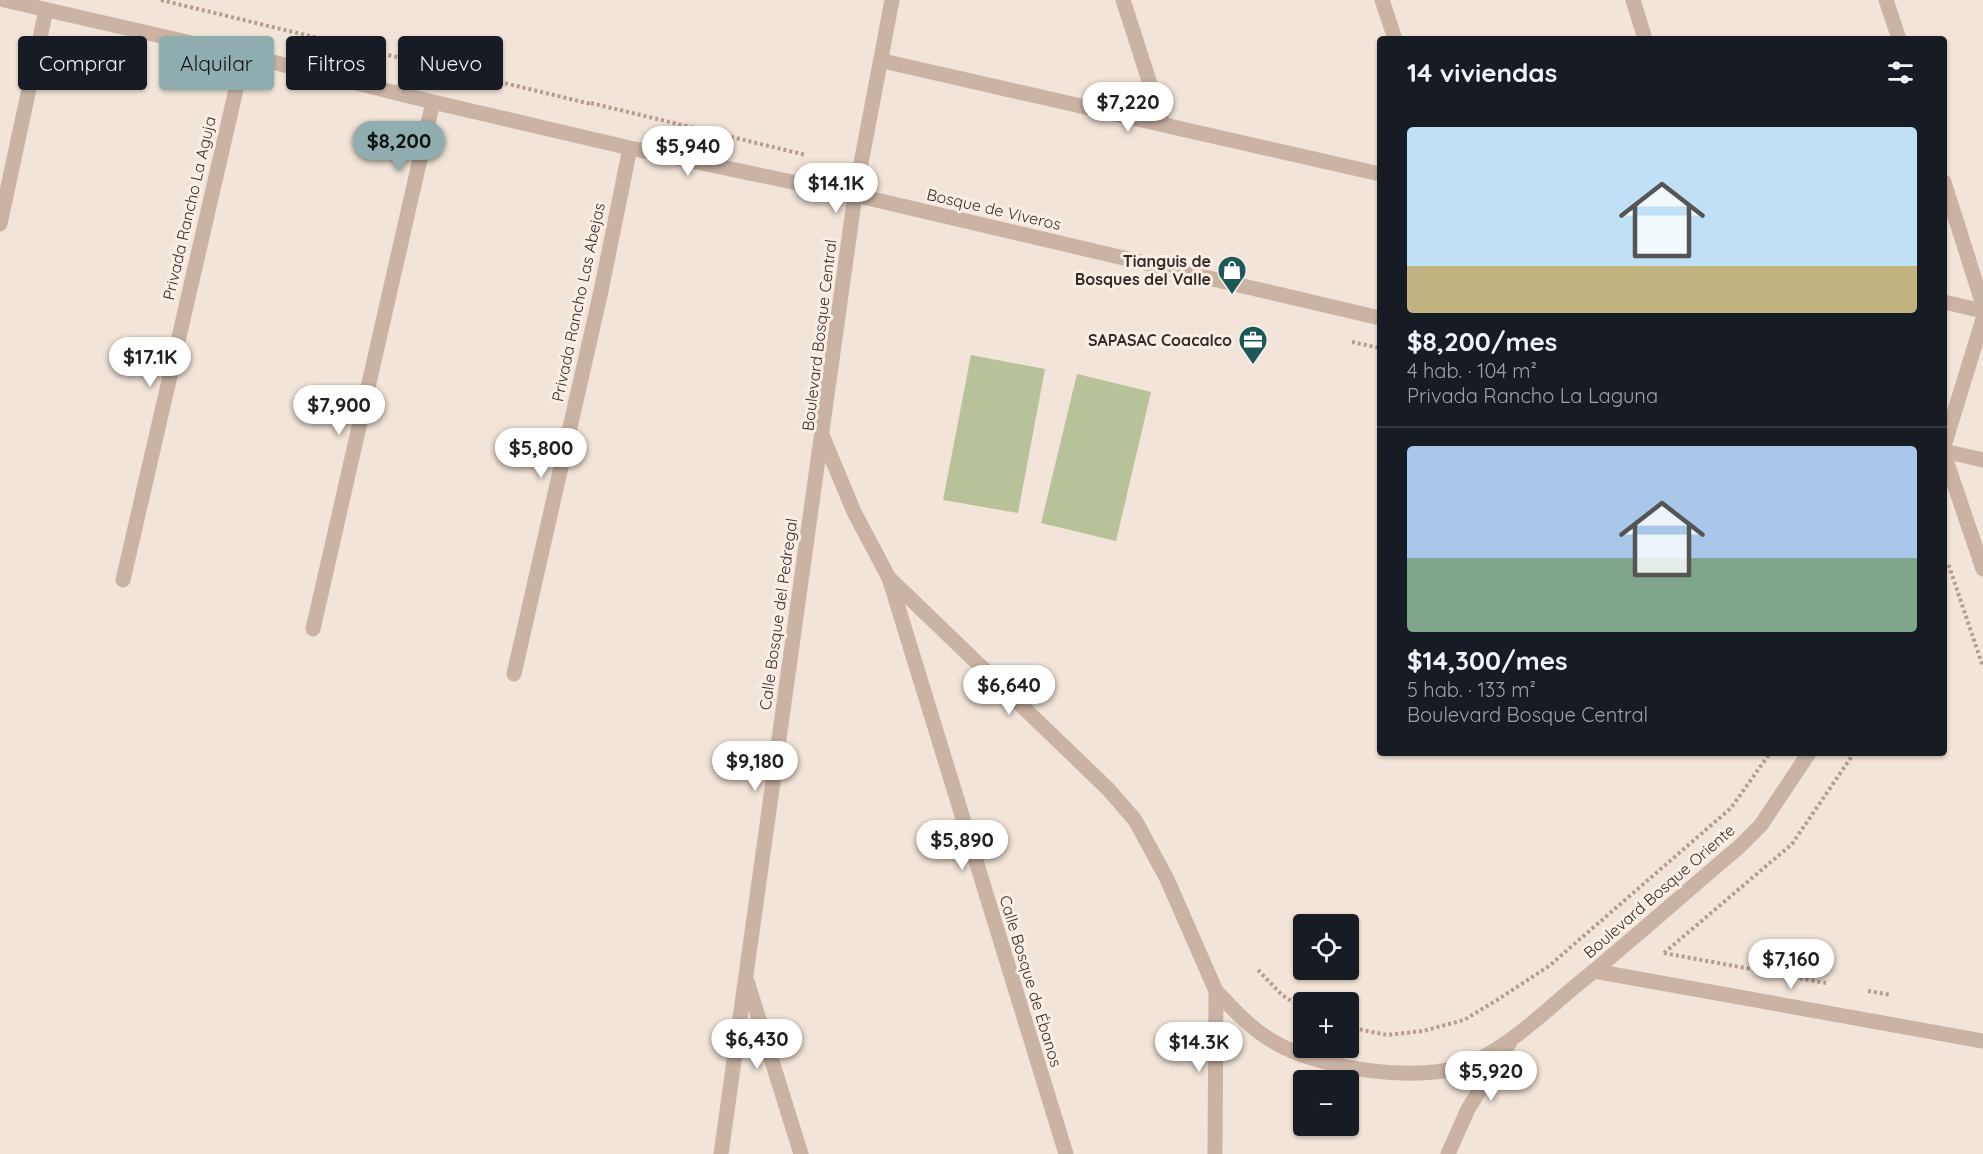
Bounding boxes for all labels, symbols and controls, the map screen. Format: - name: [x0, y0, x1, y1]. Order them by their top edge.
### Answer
- chip: Comprar: [18, 36, 147, 90]
- chip: Alquilar: [159, 36, 274, 90]
- chip: Filtros: [286, 36, 386, 90]
- chip: Nuevo: [398, 36, 503, 90]
- text: 14 viviendas: [1407, 56, 1557, 89]
- icon: filters: [1884, 56, 1917, 89]
- pin: $7,220: [1079, 82, 1177, 133]
- text: $7,220: [1097, 89, 1159, 114]
- street label: Privada Rancho La Aguja: [158, 114, 220, 302]
- pin: $8,200: [350, 121, 448, 172]
- pin: $5,940: [639, 126, 737, 177]
- text: $8,200: [367, 128, 431, 153]
- text: $5,940: [656, 133, 720, 158]
- pin: $14.1K: [787, 163, 885, 214]
- icon: home: [1608, 166, 1716, 274]
- text: $14.1K: [808, 170, 864, 195]
- street label: Bosque de Viveros: [925, 184, 1063, 234]
- street label: Privada Rancho Las Abejas: [547, 201, 609, 403]
- street label: Boulevard Bosque Central: [797, 238, 841, 432]
- place label: Tianguis de Bosques del Valle: [1075, 251, 1211, 289]
- shop icon: Tianguis de Bosques del Valle: [1216, 254, 1248, 296]
- office icon: SAPASAC Coacalco: [1237, 324, 1269, 366]
- text: $8,200/mes: [1407, 325, 1557, 358]
- place label: SAPASAC Coacalco: [1088, 330, 1232, 350]
- pin: $17.1K: [101, 337, 199, 388]
- text: $17.1K: [123, 344, 177, 369]
- text: 4 hab. · 104 m²: [1407, 358, 1537, 383]
- text: Privada Rancho La Laguna: [1407, 383, 1658, 408]
- pin: $7,900: [290, 385, 388, 436]
- text: $7,900: [307, 392, 371, 417]
- pin: $5,800: [492, 428, 590, 479]
- text: $5,800: [509, 435, 573, 460]
- icon: home: [1608, 485, 1716, 593]
- street label: Calle Bosque del Pedregal: [755, 517, 801, 711]
- text: $14,300/mes: [1407, 644, 1568, 677]
- pin: $6,640: [960, 665, 1058, 716]
- text: $6,640: [977, 672, 1041, 697]
- text: 5 hab. · 133 m²: [1407, 677, 1536, 702]
- text: Boulevard Bosque Central: [1407, 702, 1648, 727]
- pin: $9,180: [706, 741, 804, 792]
- text: $9,180: [726, 748, 784, 773]
- pin: $5,890: [913, 820, 1011, 871]
- street label: Boulevard Bosque Oriente: [1579, 820, 1739, 962]
- text: $5,890: [930, 827, 994, 852]
- street label: Calle Bosque de Ébanos: [995, 893, 1067, 1069]
- map controls: [1293, 914, 1359, 1136]
- button: locate: [1293, 914, 1359, 980]
- pin: $7,160: [1742, 939, 1840, 990]
- text: $7,160: [1762, 946, 1820, 971]
- button: +: [1293, 992, 1359, 1058]
- pin: $6,430: [708, 1019, 806, 1070]
- pin: $14.3K: [1150, 1022, 1248, 1073]
- text: $6,430: [725, 1026, 789, 1051]
- text: $14.3K: [1169, 1029, 1229, 1054]
- pin: $5,920: [1442, 1051, 1540, 1102]
- text: $5,920: [1459, 1058, 1523, 1083]
- button: −: [1293, 1070, 1359, 1136]

